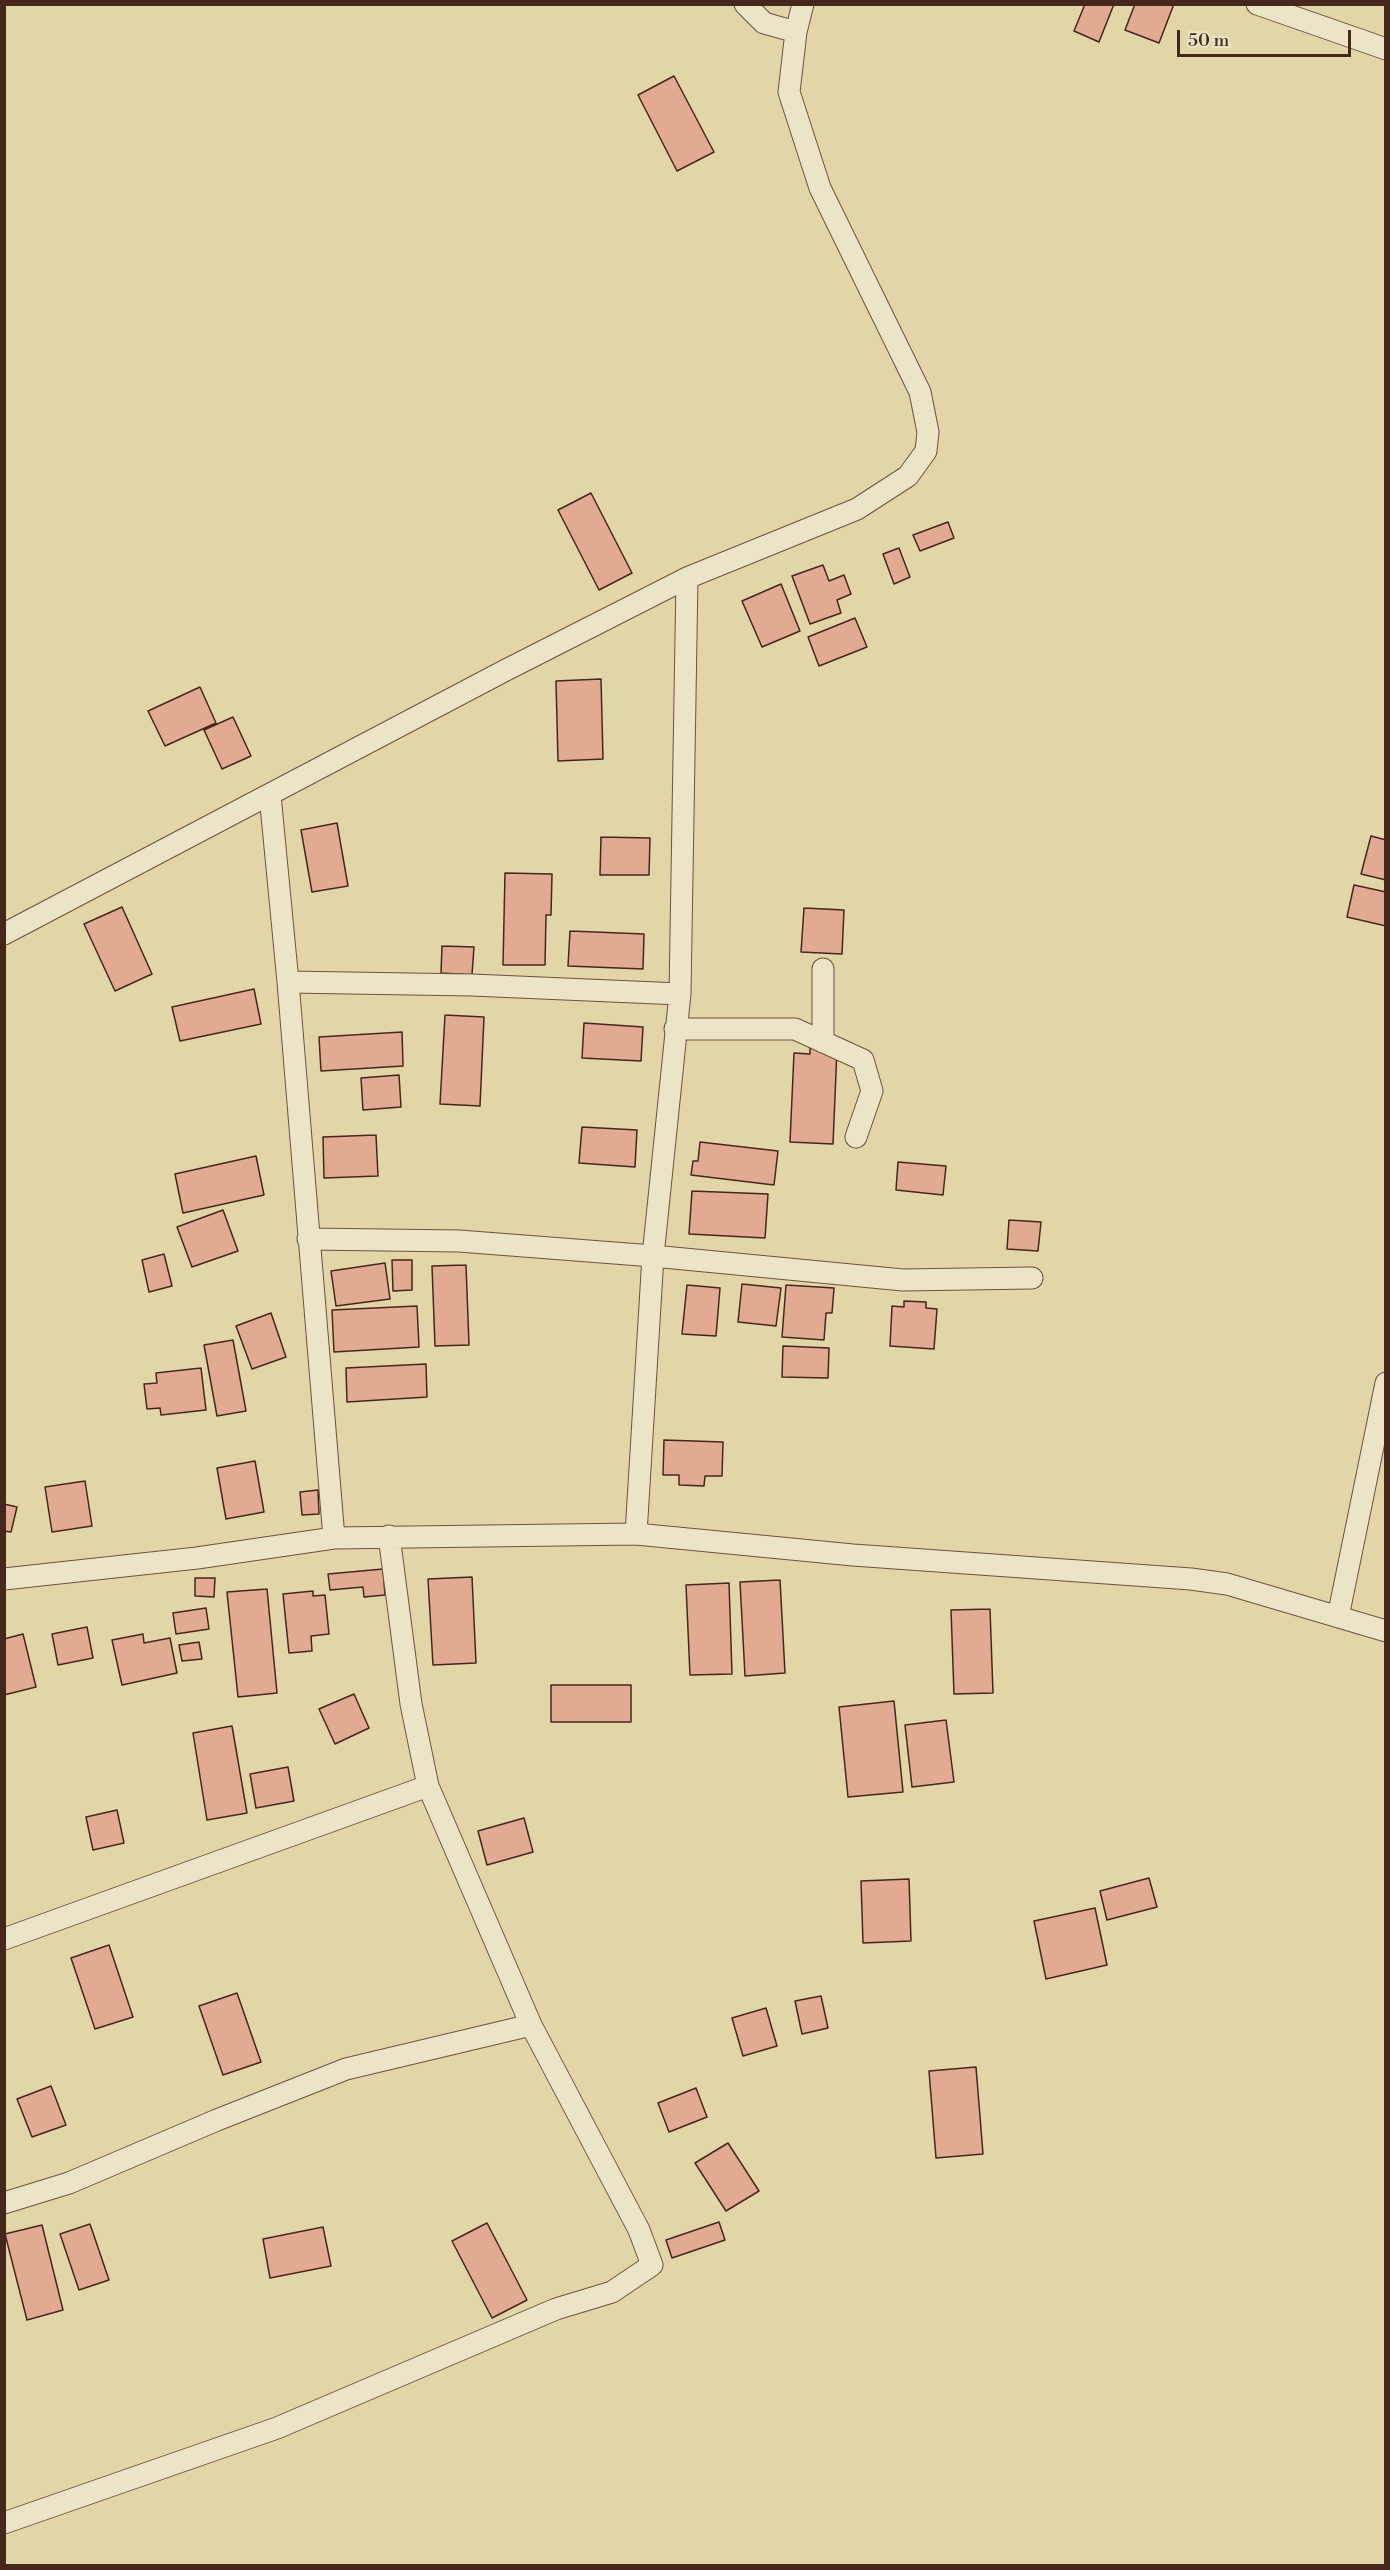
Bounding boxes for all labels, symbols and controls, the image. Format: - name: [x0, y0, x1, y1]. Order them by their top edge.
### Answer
- scale bar: [1180, 18, 1354, 56]
- text: 50 m: [1188, 29, 1229, 52]

